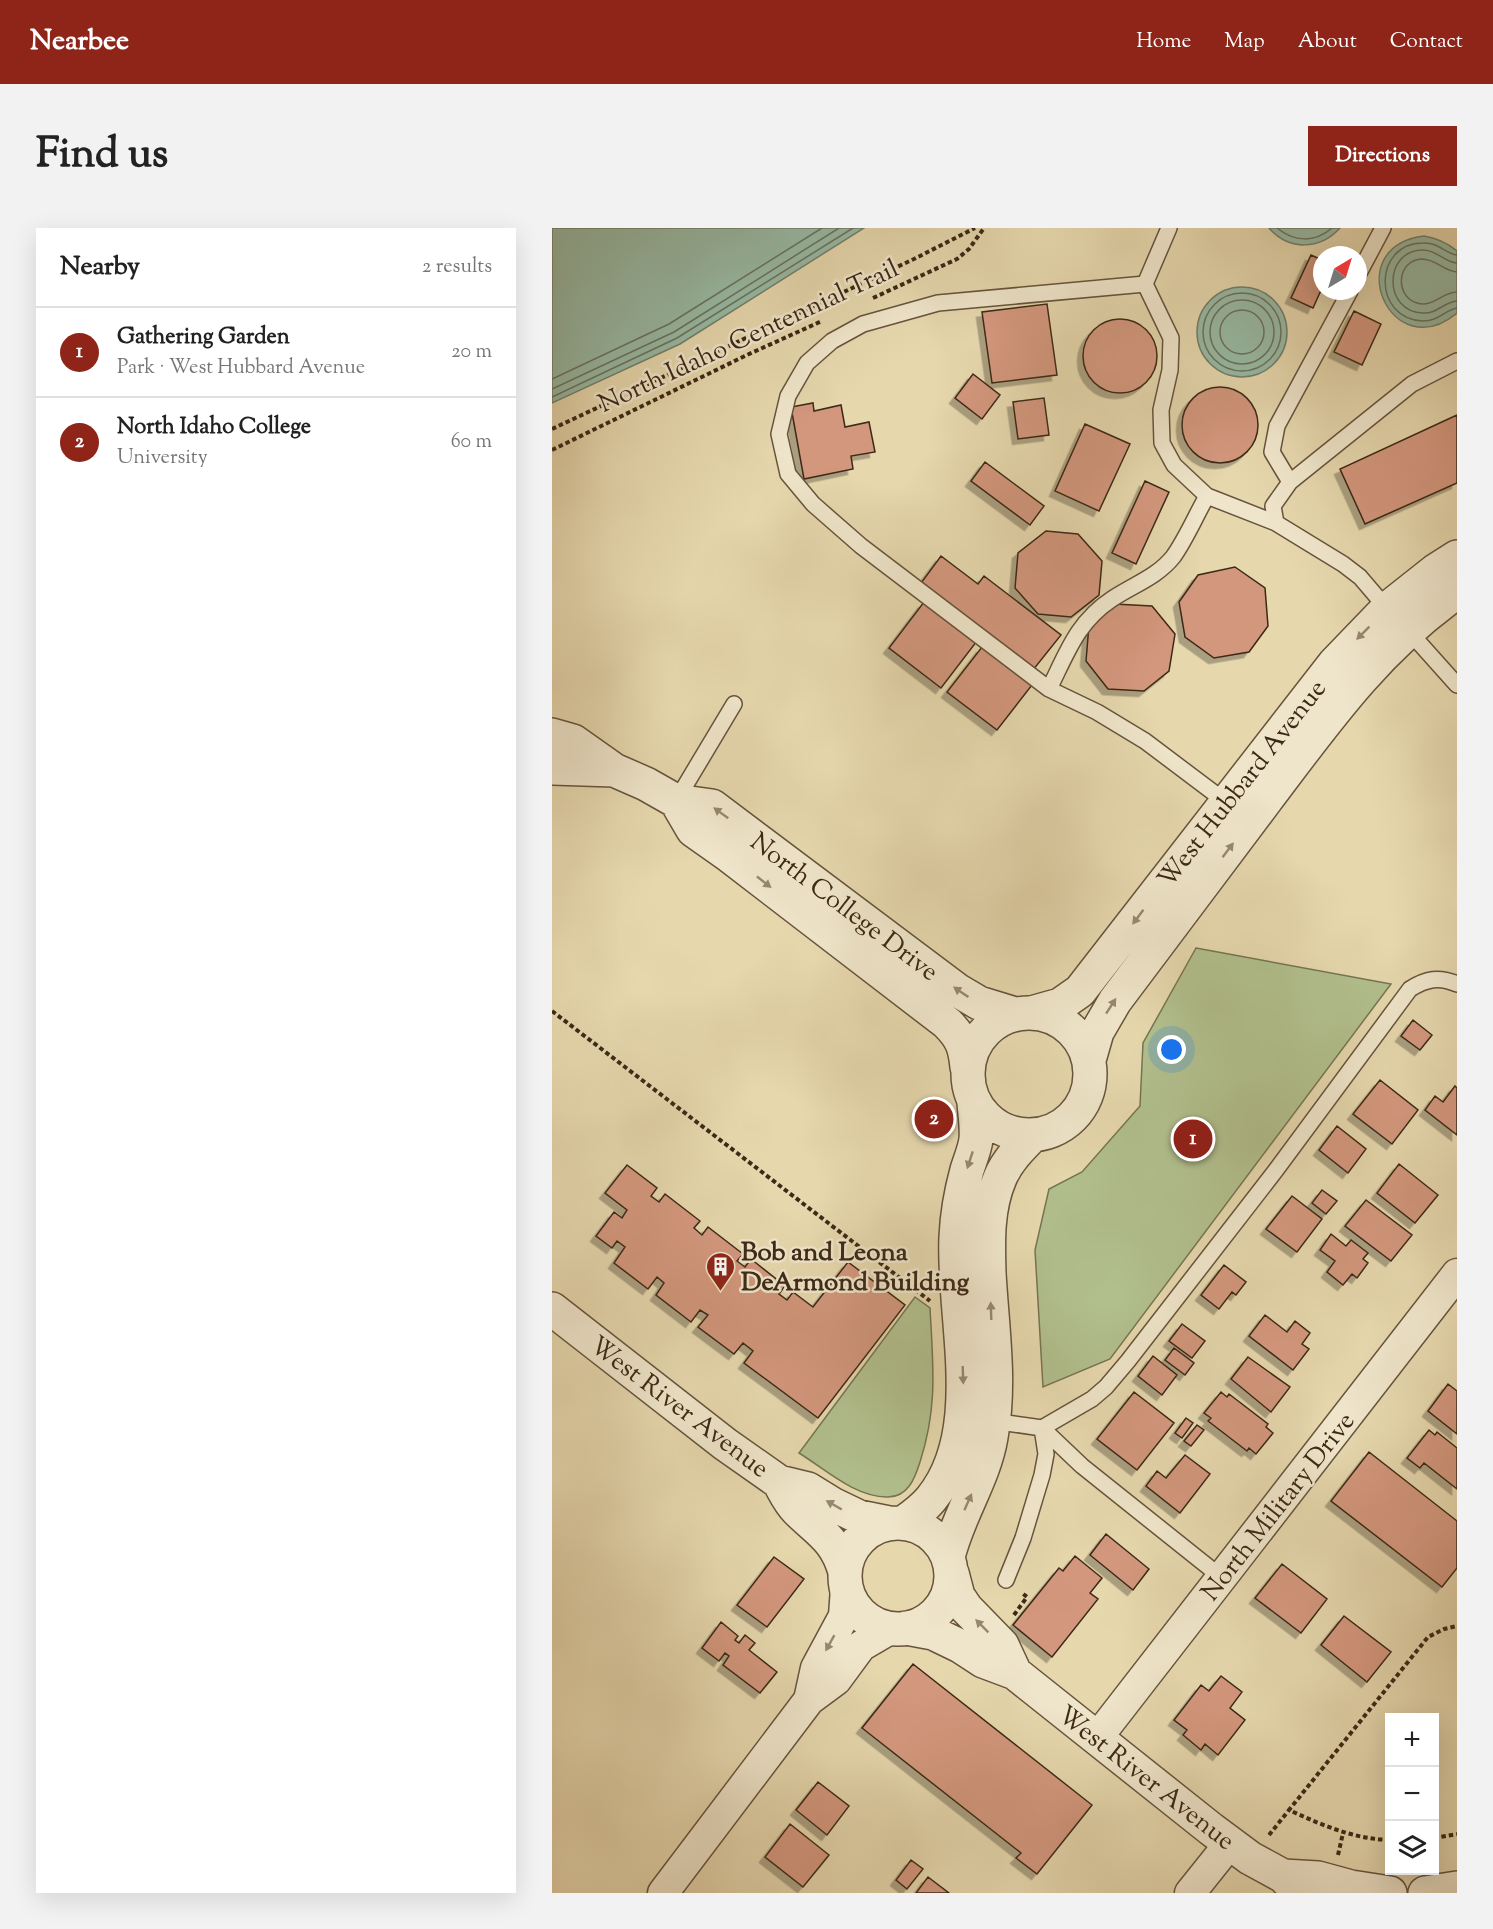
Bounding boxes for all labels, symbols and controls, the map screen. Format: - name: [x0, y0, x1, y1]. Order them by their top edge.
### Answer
- text: Nearbee: [30, 22, 129, 62]
- text: Home: [1136, 27, 1191, 57]
- text: Map: [1224, 27, 1265, 57]
- text: About: [1298, 27, 1357, 57]
- text: Contact: [1390, 27, 1463, 57]
- text: Find us: [36, 126, 168, 186]
- button: Directions: [1308, 126, 1457, 186]
- north arrow: [1313, 246, 1367, 300]
- text: Nearby: [60, 249, 140, 286]
- street label: North Idaho Centennial Trail: [593, 251, 905, 423]
- text: 2 results: [422, 253, 492, 282]
- text: Gathering Garden: [117, 322, 290, 354]
- text: 1: [76, 338, 83, 367]
- text: 20 m: [451, 338, 492, 367]
- text: Park · West Hubbard Avenue: [117, 354, 365, 383]
- text: North Idaho College: [117, 412, 311, 444]
- text: 2: [75, 428, 84, 457]
- text: 60 m: [451, 428, 492, 457]
- text: University: [117, 444, 208, 473]
- one-way arrow: [1356, 626, 1370, 641]
- street label: West Hubbard Avenue: [1150, 673, 1336, 896]
- one-way arrow: [713, 806, 729, 819]
- street label: North College Drive: [742, 825, 945, 991]
- one-way arrow: [1222, 842, 1234, 858]
- one-way arrow: [756, 876, 772, 888]
- one-way arrow: [1132, 910, 1144, 925]
- one-way arrow: [954, 986, 970, 998]
- one-way arrow: [1105, 998, 1116, 1014]
- your location: [1157, 1035, 1186, 1064]
- pin: 2: [914, 1096, 953, 1142]
- pin: 1: [1174, 1116, 1212, 1162]
- one-way arrow: [965, 1151, 974, 1169]
- place label: Bob and Leona DeArmond Building: [741, 1235, 969, 1302]
- building icon: Bob and Leona DeArmond Building: [704, 1250, 736, 1292]
- one-way arrow: [986, 1302, 995, 1321]
- street label: West River Avenue: [581, 1328, 776, 1488]
- one-way arrow: [958, 1365, 967, 1384]
- street label: North Military Drive: [1193, 1405, 1365, 1610]
- one-way arrow: [964, 1493, 973, 1511]
- one-way arrow: [825, 1500, 842, 1510]
- one-way arrow: [976, 1619, 990, 1633]
- one-way arrow: [825, 1635, 836, 1651]
- street label: West River Avenue: [1049, 1698, 1242, 1860]
- map controls: [1385, 1713, 1439, 1875]
- button: +: [1385, 1713, 1439, 1767]
- button: −: [1385, 1767, 1439, 1821]
- button: layers: [1385, 1821, 1439, 1875]

